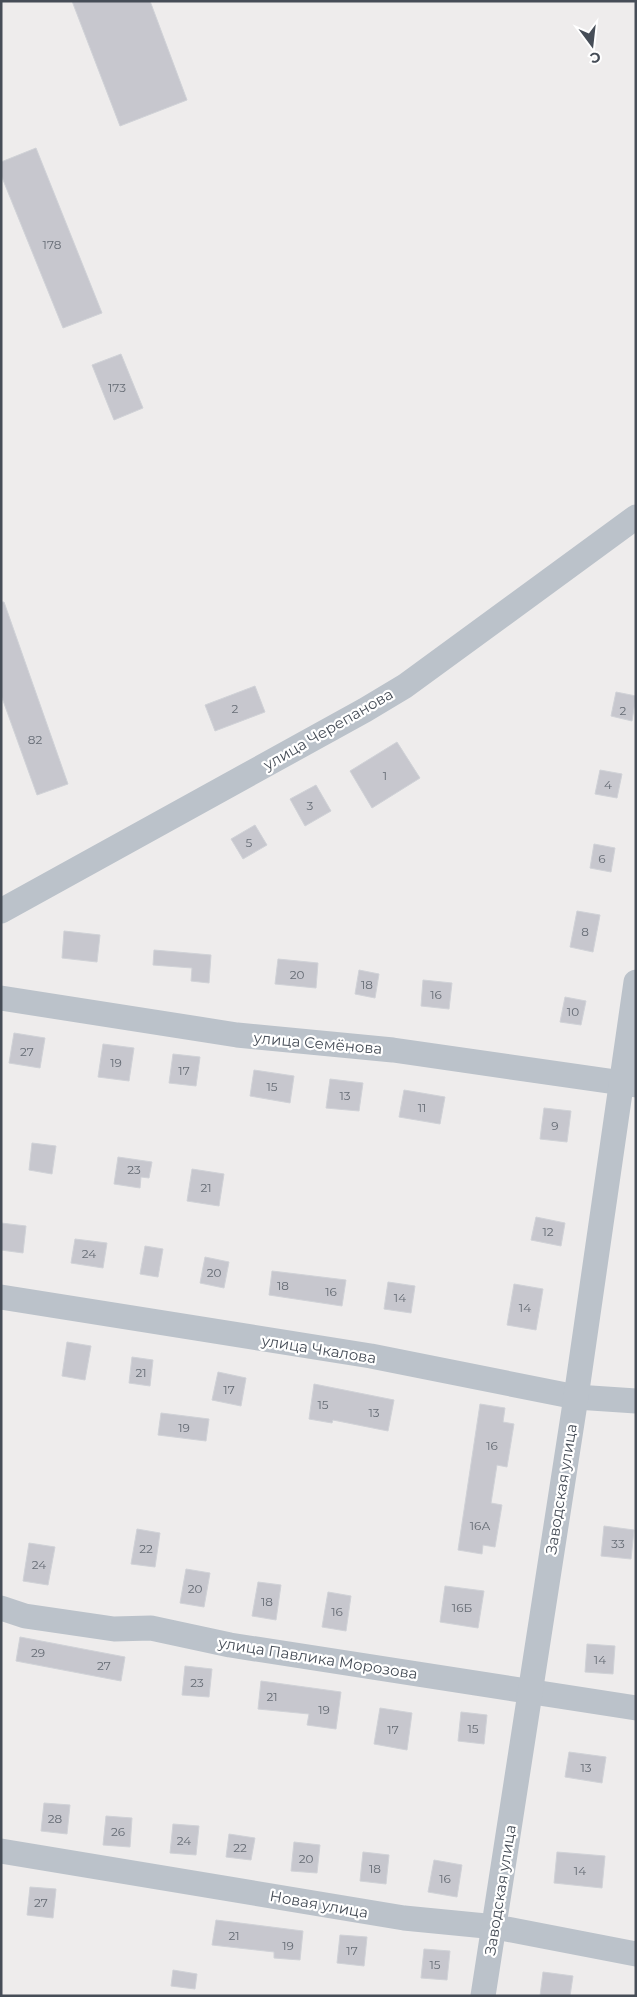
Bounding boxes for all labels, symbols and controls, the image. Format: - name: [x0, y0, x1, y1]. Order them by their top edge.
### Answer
- north arrow: [567, 20, 617, 70]
- text: С: [588, 48, 603, 68]
- house number: 178: [43, 237, 62, 252]
- house number: 173: [108, 380, 126, 395]
- street label: улица Черепанова: [259, 684, 396, 774]
- house number: 2: [232, 701, 239, 716]
- house number: 2: [620, 703, 627, 718]
- house number: 82: [28, 732, 42, 747]
- house number: 1: [383, 768, 387, 783]
- house number: 4: [604, 777, 612, 792]
- house number: 3: [307, 798, 314, 813]
- house number: 5: [246, 835, 253, 850]
- house number: 6: [598, 851, 606, 866]
- house number: 8: [581, 924, 589, 939]
- house number: 20: [290, 967, 304, 982]
- house number: 18: [361, 977, 373, 992]
- house number: 16: [430, 987, 442, 1002]
- house number: 10: [567, 1004, 579, 1019]
- street label: улица Семёнова: [252, 1028, 383, 1058]
- house number: 27: [20, 1044, 34, 1059]
- house number: 19: [110, 1055, 122, 1070]
- house number: 17: [178, 1063, 190, 1078]
- house number: 15: [266, 1079, 278, 1094]
- house number: 13: [339, 1088, 351, 1103]
- house number: 11: [418, 1100, 426, 1115]
- house number: 9: [551, 1118, 559, 1133]
- house number: 23: [127, 1162, 141, 1177]
- house number: 21: [200, 1180, 212, 1195]
- house number: 12: [542, 1224, 554, 1239]
- house number: 24: [82, 1246, 96, 1261]
- house number: 20: [207, 1265, 221, 1280]
- house number: 18: [277, 1278, 289, 1293]
- house number: 16: [325, 1284, 337, 1299]
- house number: 14: [394, 1290, 406, 1305]
- house number: 14: [519, 1300, 531, 1315]
- street label: улица Чкалова: [259, 1330, 378, 1367]
- house number: 21: [135, 1365, 147, 1380]
- house number: 17: [223, 1382, 235, 1397]
- house number: 15: [317, 1397, 329, 1412]
- house number: 13: [368, 1405, 380, 1420]
- house number: 19: [178, 1420, 190, 1435]
- street label: Заводская улица: [541, 1422, 581, 1556]
- house number: 16: [486, 1438, 498, 1453]
- house number: 16А: [470, 1518, 490, 1533]
- house number: 33: [611, 1536, 625, 1551]
- house number: 22: [139, 1541, 153, 1556]
- house number: 24: [32, 1557, 46, 1572]
- house number: 20: [188, 1581, 202, 1596]
- house number: 18: [261, 1594, 273, 1609]
- house number: 16Б: [452, 1600, 472, 1615]
- house number: 16: [331, 1604, 343, 1619]
- street label: улица Павлика Морозова: [216, 1633, 419, 1683]
- house number: 29: [31, 1645, 45, 1660]
- house number: 14: [594, 1652, 606, 1667]
- house number: 27: [97, 1658, 111, 1673]
- house number: 23: [190, 1675, 204, 1690]
- house number: 21: [266, 1689, 278, 1704]
- house number: 19: [318, 1702, 330, 1717]
- house number: 15: [467, 1721, 479, 1736]
- house number: 17: [387, 1722, 399, 1737]
- house number: 13: [580, 1760, 592, 1775]
- house number: 28: [48, 1811, 63, 1826]
- street label: Заводская улица: [480, 1823, 520, 1957]
- house number: 26: [111, 1824, 125, 1839]
- house number: 24: [177, 1833, 191, 1848]
- house number: 22: [233, 1840, 247, 1855]
- house number: 20: [299, 1851, 313, 1866]
- house number: 18: [369, 1861, 381, 1876]
- house number: 14: [574, 1863, 586, 1878]
- house number: 16: [439, 1871, 451, 1886]
- street label: Новая улица: [268, 1886, 370, 1922]
- house number: 27: [34, 1895, 48, 1910]
- house number: 21: [228, 1928, 240, 1943]
- house number: 19: [282, 1938, 294, 1953]
- house number: 17: [346, 1943, 358, 1958]
- house number: 15: [429, 1957, 441, 1972]

